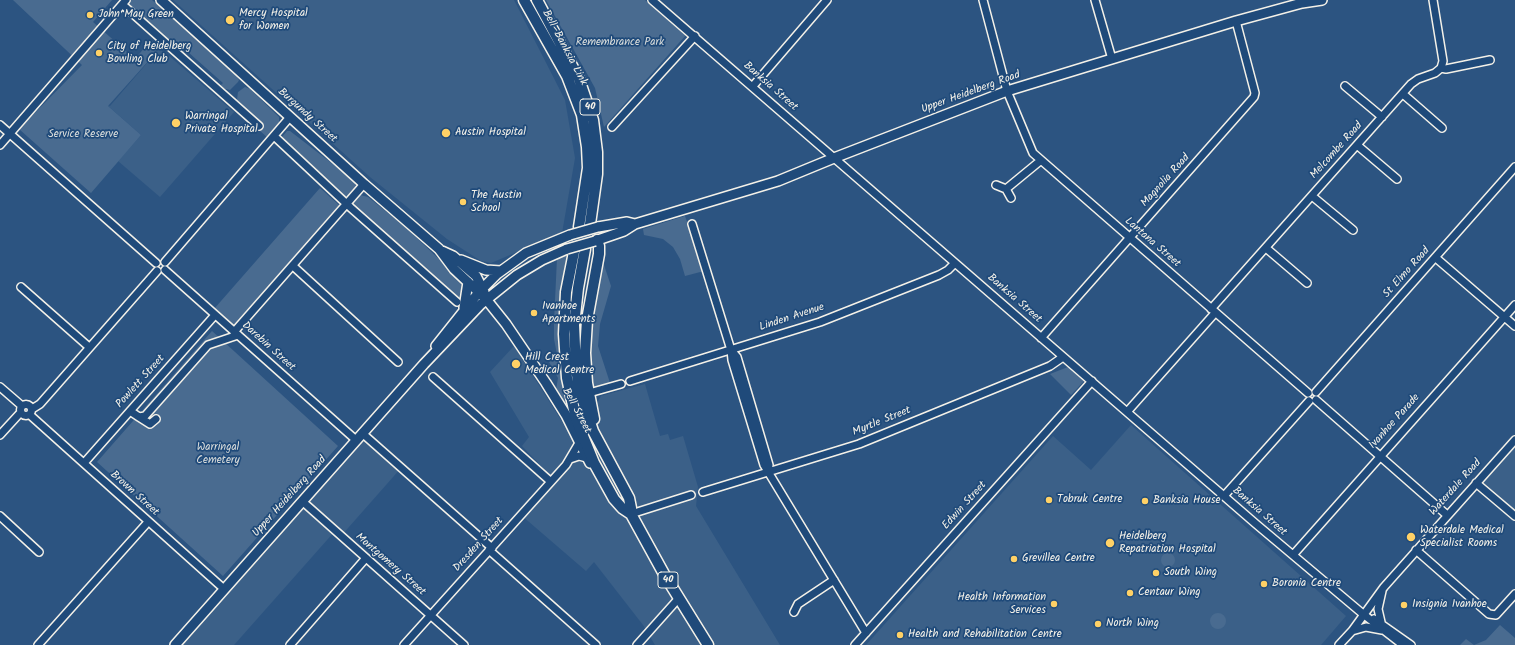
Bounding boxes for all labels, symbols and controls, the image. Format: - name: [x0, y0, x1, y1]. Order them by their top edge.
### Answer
- place label: Mercy Hospital for Women: [239, 7, 308, 33]
- place label: John May Green: [98, 8, 174, 22]
- street label: Bell–Banksia Link: [539, 8, 589, 88]
- marker: John May Green: [85, 10, 95, 20]
- marker: Mercy Hospital for Women: [224, 14, 236, 26]
- park label: Remembrance Park: [576, 36, 664, 50]
- place label: City of Heidelberg Bowling Club: [107, 40, 191, 66]
- marker: City of Heidelberg Bowling Club: [94, 48, 104, 58]
- street label: Banksia Street: [740, 60, 800, 114]
- street label: Upper Heidelberg Road: [920, 69, 1022, 117]
- street label: Burgundy Street: [275, 86, 339, 146]
- road number: 40: [580, 99, 600, 115]
- place label: Warringal Private Hospital: [185, 110, 258, 136]
- marker: Warringal Private Hospital: [170, 117, 182, 129]
- street label: Melcombe Road: [1308, 120, 1366, 182]
- place label: Austin Hospital: [455, 126, 526, 140]
- marker: Austin Hospital: [440, 127, 452, 139]
- park label: Service Reserve: [48, 128, 118, 142]
- street label: Magnolia Road: [1139, 152, 1193, 210]
- place label: The Austin School: [471, 189, 522, 215]
- marker: The Austin School: [458, 197, 468, 207]
- street label: Lantana Street: [1121, 215, 1183, 271]
- street label: St Elmo Road: [1381, 245, 1433, 301]
- street label: Banksia Street: [984, 272, 1044, 326]
- place label: Ivanhoe Apartments: [542, 300, 596, 326]
- street label: Linden Avenue: [758, 301, 826, 335]
- marker: Ivanhoe Apartments: [529, 308, 539, 318]
- street label: Darebin Street: [239, 320, 297, 374]
- place label: Hill Crest Medical Centre: [525, 351, 594, 377]
- street label: Powlett Street: [114, 353, 168, 411]
- marker: Hill Crest Medical Centre: [510, 358, 522, 370]
- street label: Bell Street: [559, 386, 593, 436]
- street label: Ivanhoe Parade: [1367, 392, 1423, 452]
- street label: Myrtle Street: [851, 404, 913, 440]
- park label: Warringal Cemetery: [196, 441, 240, 467]
- street label: Upper Heidelberg Road: [250, 454, 330, 540]
- street label: Waterdale Road: [1427, 457, 1485, 519]
- street label: Brown Street: [107, 469, 161, 519]
- street label: Edwin Street: [940, 479, 990, 533]
- street label: Banksia Street: [1229, 485, 1289, 539]
- place label: Tobruk Centre: [1057, 493, 1122, 507]
- place label: Banksia House: [1153, 494, 1220, 508]
- marker: Tobruk Centre: [1044, 495, 1054, 505]
- marker: Banksia House: [1140, 496, 1150, 506]
- street label: Dresden Street: [451, 515, 507, 575]
- place label: Waterdale Medical Specialist Rooms: [1420, 524, 1504, 550]
- place label: Heidelberg Repatriation Hospital: [1119, 530, 1216, 556]
- street label: Montgomery Street: [352, 531, 428, 599]
- marker: Waterdale Medical Specialist Rooms: [1405, 531, 1417, 543]
- marker: Heidelberg Repatriation Hospital: [1104, 537, 1116, 549]
- place label: Grevillea Centre: [1022, 552, 1095, 566]
- marker: Grevillea Centre: [1009, 554, 1019, 564]
- place label: South Wing: [1164, 566, 1217, 580]
- marker: South Wing: [1151, 568, 1161, 578]
- road number: 40: [658, 572, 678, 588]
- place label: Boronia Centre: [1272, 577, 1341, 591]
- marker: Boronia Centre: [1259, 579, 1269, 589]
- place label: Centaur Wing: [1138, 586, 1200, 600]
- marker: Centaur Wing: [1125, 588, 1135, 598]
- place label: Health Information Services: [958, 591, 1046, 617]
- place label: Insignia Ivanhoe: [1412, 598, 1487, 612]
- marker: Health Information Services: [1049, 599, 1059, 609]
- marker: Insignia Ivanhoe: [1399, 600, 1409, 610]
- place label: North Wing: [1106, 617, 1159, 631]
- marker: North Wing: [1093, 619, 1103, 629]
- place label: Health and Rehabilitation Centre: [908, 628, 1062, 642]
- marker: Health and Rehabilitation Centre: [895, 630, 905, 640]

